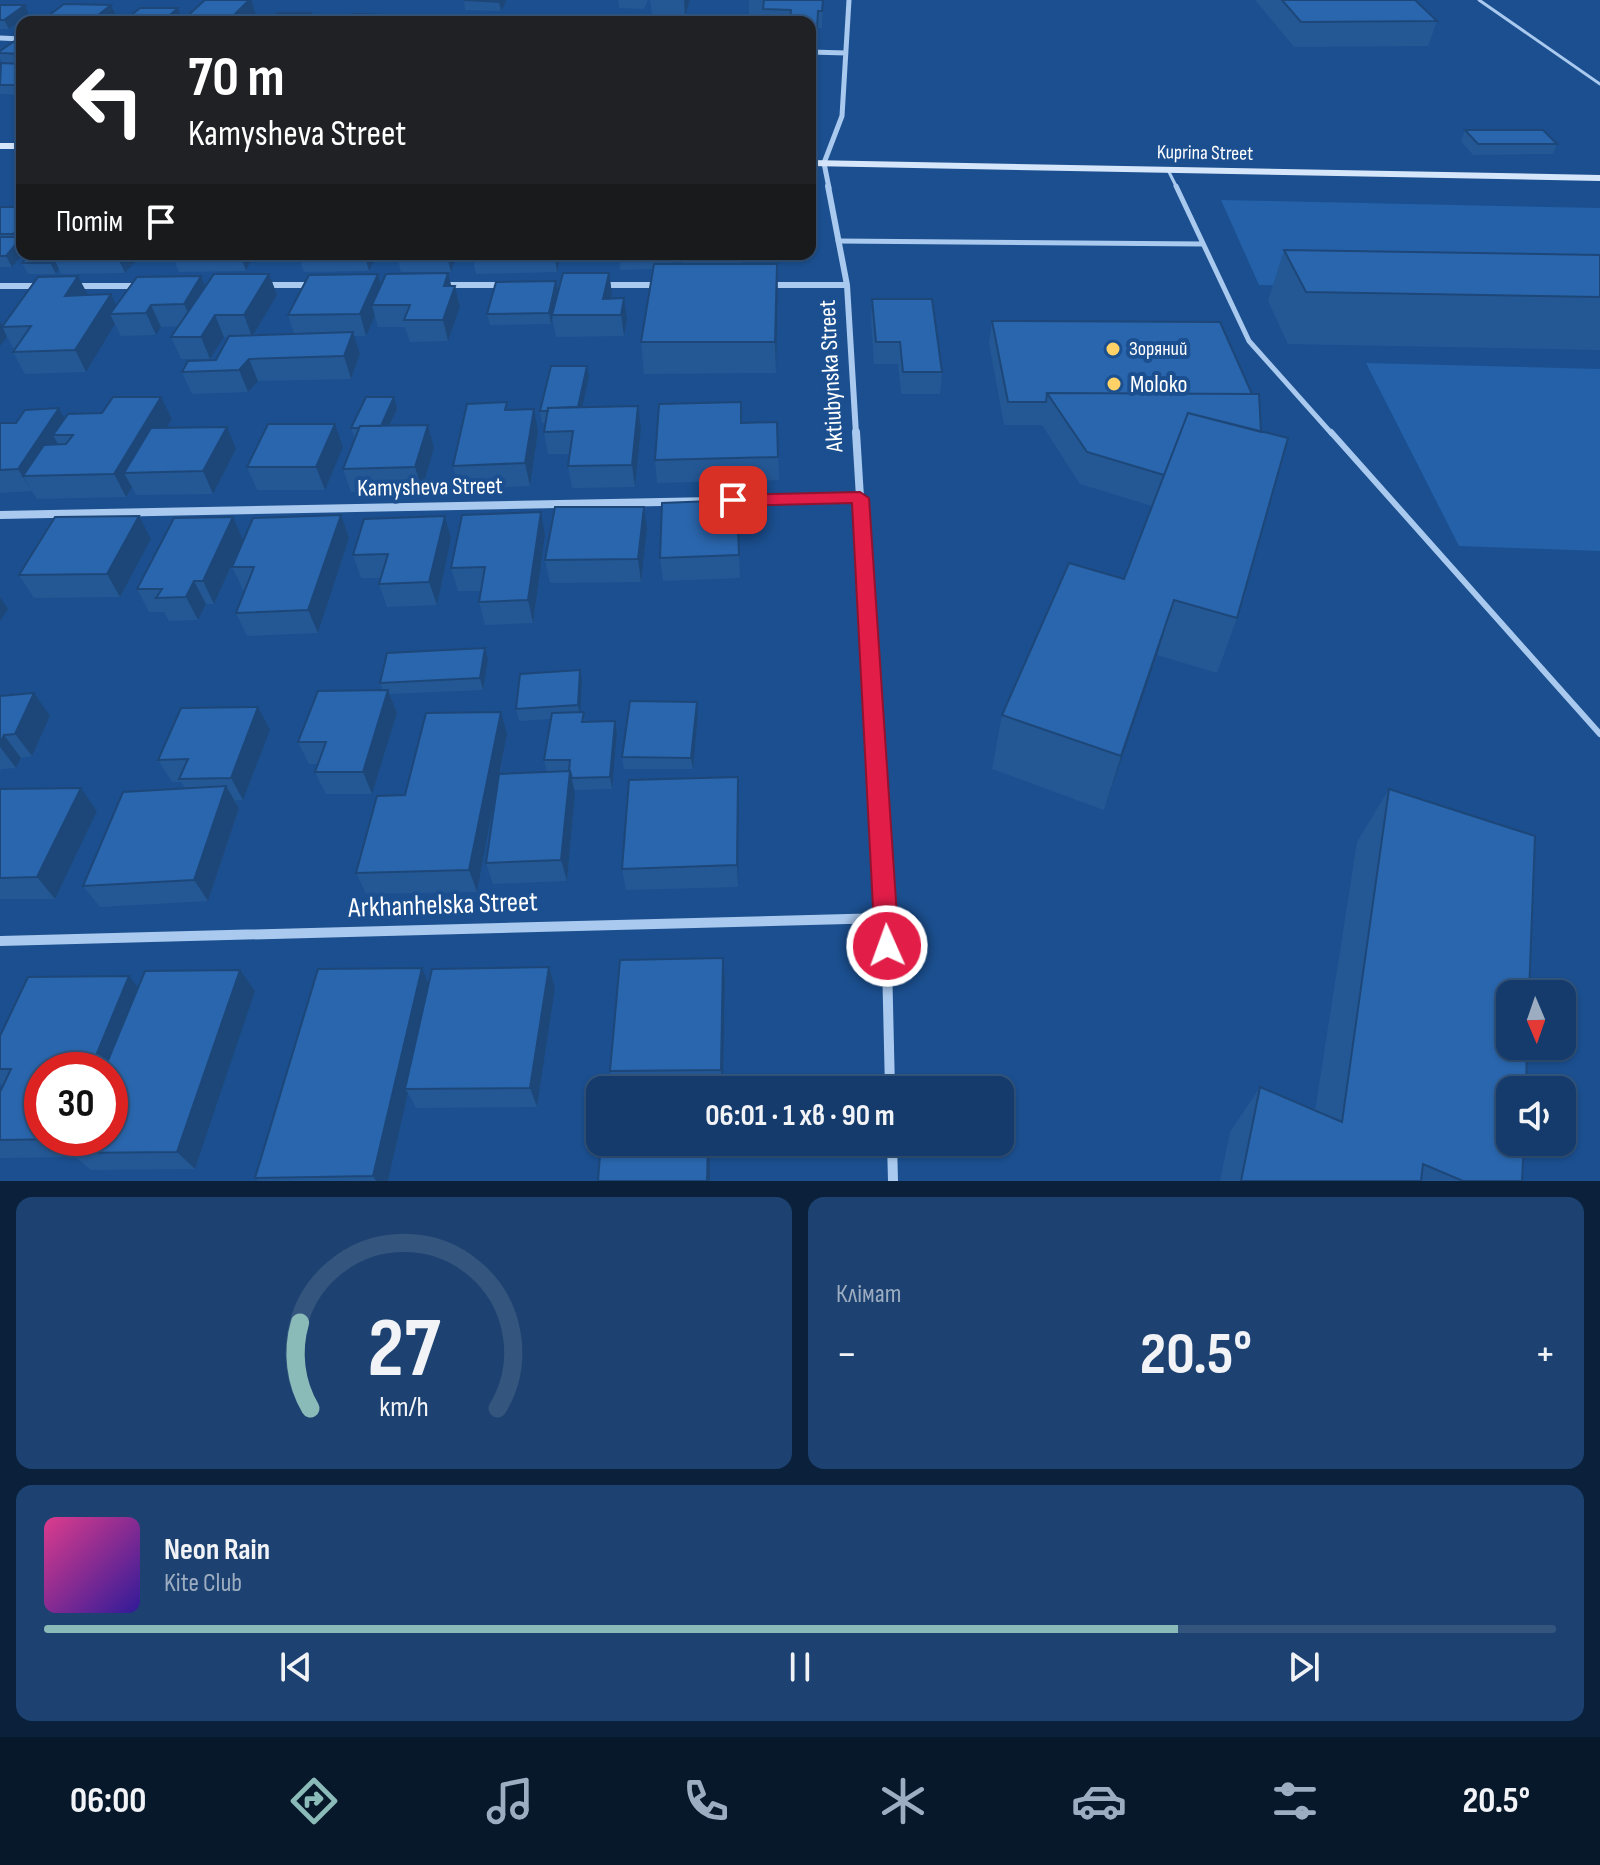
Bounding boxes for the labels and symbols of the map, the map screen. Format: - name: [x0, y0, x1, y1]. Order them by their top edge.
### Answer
- street label: Kuprina Street: [1157, 140, 1253, 166]
- street label: Aktiubynska Street: [813, 299, 850, 454]
- place label: Зоряний: [1129, 337, 1187, 361]
- marker: Зоряний: [1104, 340, 1122, 358]
- place label: Moloko: [1130, 370, 1187, 399]
- marker: Moloko: [1105, 375, 1123, 393]
- pin: [699, 466, 767, 534]
- street label: Kamysheva Street: [357, 471, 503, 503]
- street label: Arkhanhelska Street: [347, 885, 538, 925]
- position arrow: [845, 904, 929, 988]
- north arrow: [1496, 980, 1576, 1060]
- speed limit sign: 30: [24, 1052, 128, 1156]

